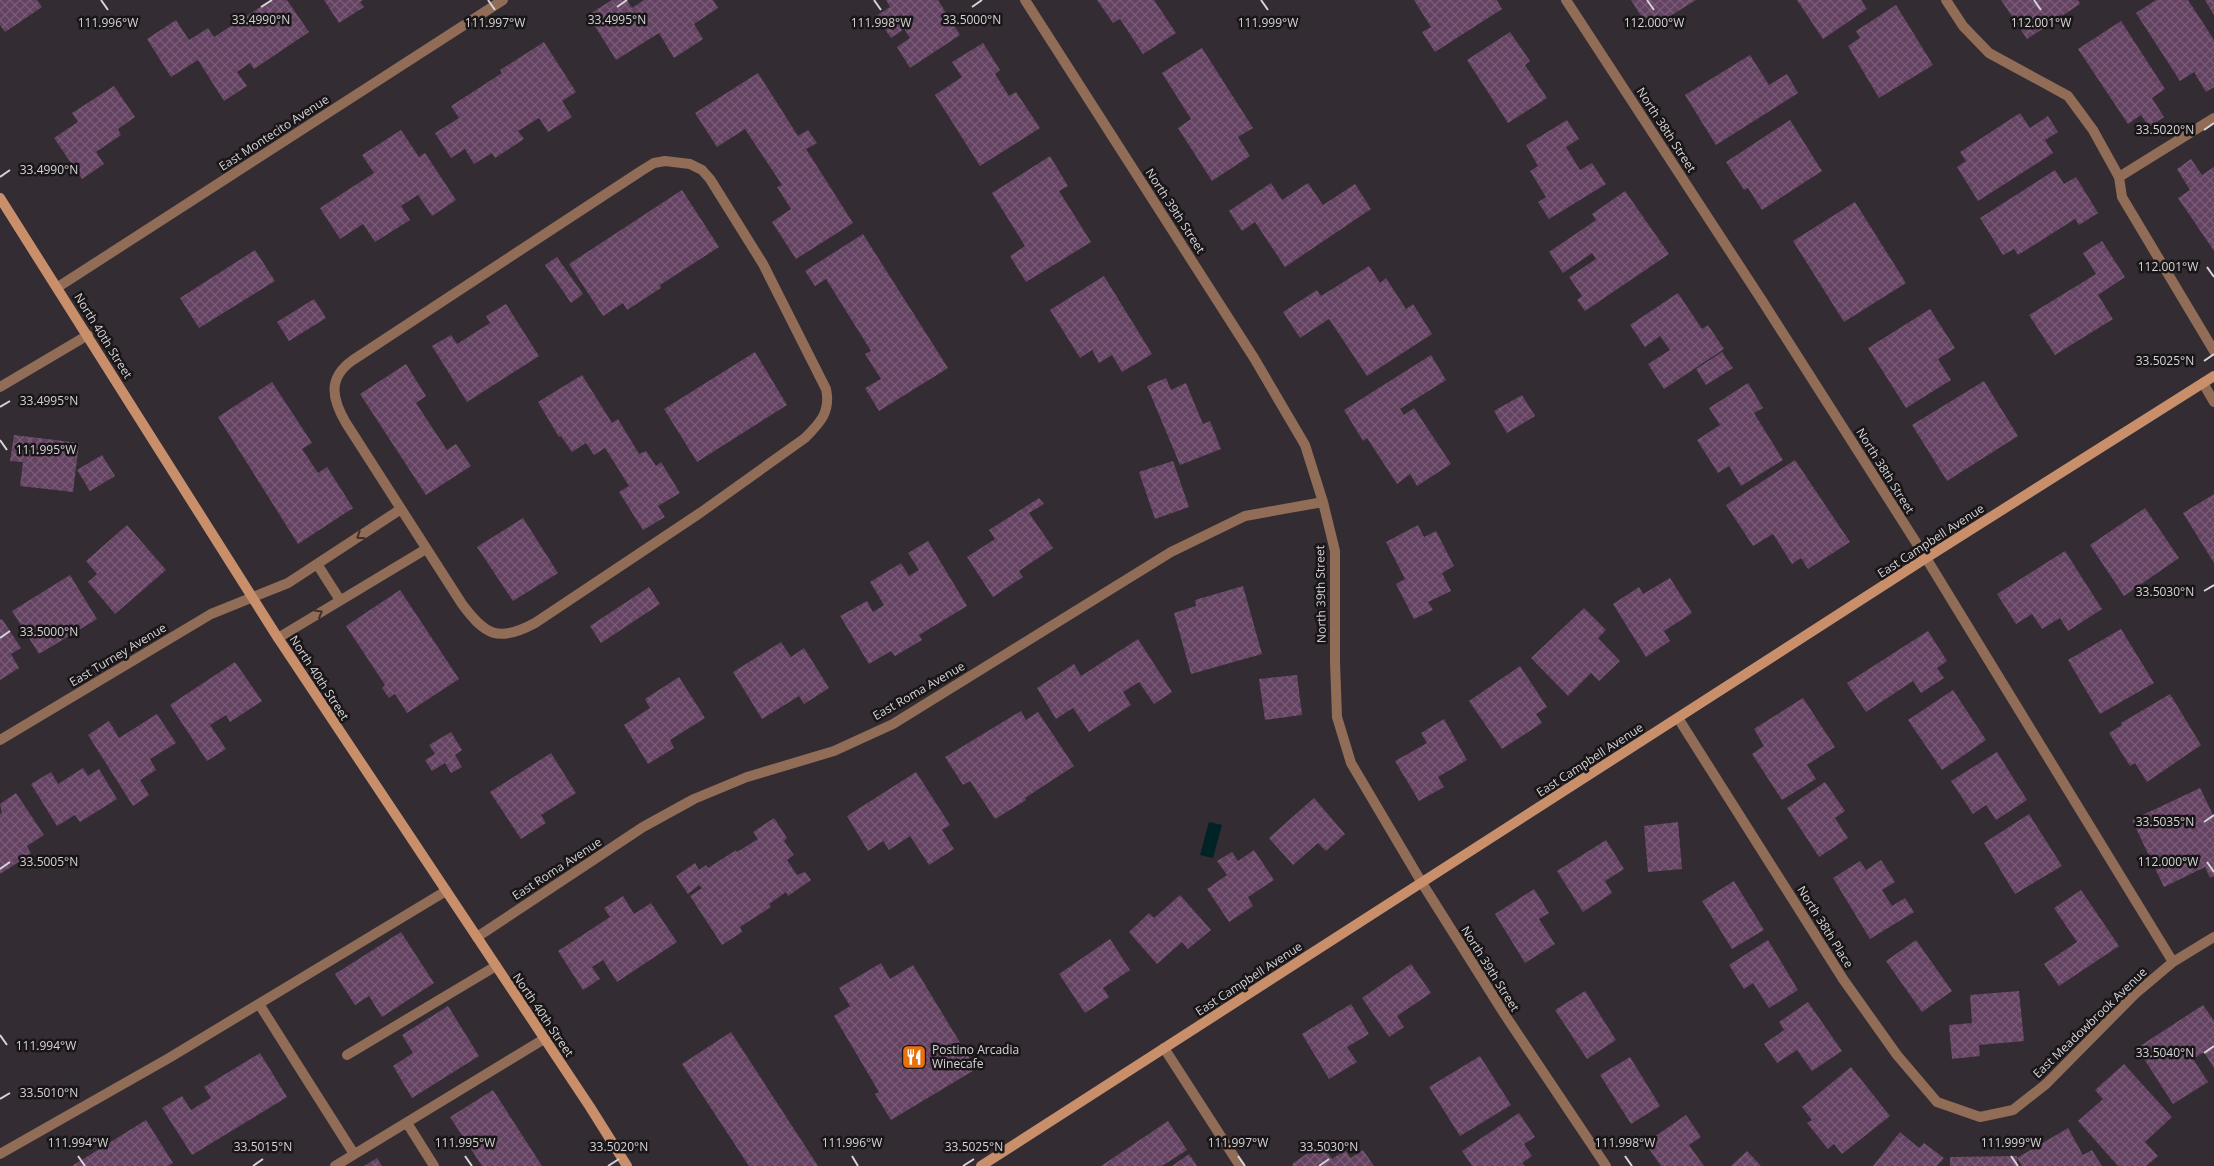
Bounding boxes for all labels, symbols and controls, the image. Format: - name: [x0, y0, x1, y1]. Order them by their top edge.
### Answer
- text: 33.4990°N: [232, 11, 290, 28]
- text: 33.4995°N: [588, 11, 646, 28]
- text: 33.5000°N: [943, 11, 1001, 28]
- text: 111.996°W: [78, 14, 138, 31]
- text: 111.997°W: [465, 14, 525, 31]
- text: 111.998°W: [851, 14, 911, 31]
- text: 111.999°W: [1238, 14, 1298, 31]
- text: 112.000°W: [1624, 14, 1684, 31]
- text: 112.001°W: [2011, 14, 2071, 31]
- street label: North 38th Street: [1633, 84, 1700, 175]
- street label: East Montecito Avenue: [215, 90, 332, 175]
- text: 33.5020°N: [2136, 121, 2194, 138]
- text: 33.4990°N: [20, 161, 78, 178]
- street label: North 39th Street: [1142, 165, 1209, 256]
- text: 112.001°W: [2138, 258, 2198, 275]
- street label: North 40th Street: [70, 290, 137, 382]
- text: 33.5025°N: [2136, 352, 2194, 369]
- text: 33.4995°N: [20, 392, 78, 409]
- street label: North 38th Street: [1852, 425, 1919, 517]
- text: 111.995°W: [16, 441, 76, 458]
- street label: East Campbell Avenue: [1874, 500, 1988, 582]
- one-way arrow: [356, 530, 366, 539]
- street label: North 39th Street: [1311, 545, 1330, 643]
- text: 33.5030°N: [2136, 583, 2194, 600]
- one-way arrow: [314, 609, 323, 619]
- street label: East Turney Avenue: [66, 619, 170, 690]
- text: 33.5000°N: [20, 623, 78, 640]
- street label: North 40th Street: [286, 632, 353, 723]
- street label: East Roma Avenue: [870, 657, 968, 724]
- street label: East Campbell Avenue: [1533, 719, 1647, 801]
- text: 33.5035°N: [2136, 813, 2194, 830]
- street label: East Roma Avenue: [509, 833, 605, 904]
- text: 33.5005°N: [20, 853, 78, 870]
- text: 112.000°W: [2138, 853, 2198, 870]
- street label: North 38th Place: [1793, 882, 1858, 971]
- street label: North 39th Street: [1457, 923, 1524, 1015]
- street label: East Campbell Avenue: [1192, 938, 1306, 1020]
- street label: East Meadowbrook Avenue: [2029, 963, 2151, 1082]
- street label: North 40th Street: [509, 969, 578, 1060]
- text: 111.994°W: [16, 1037, 76, 1054]
- place label: Postino Arcadia Winecafe: [932, 1041, 1019, 1072]
- restaurant icon: Postino Arcadia Winecafe: [901, 1044, 927, 1070]
- text: 33.5040°N: [2136, 1044, 2194, 1061]
- text: 33.5010°N: [20, 1084, 78, 1101]
- text: 111.994°W: [48, 1134, 108, 1151]
- text: 111.995°W: [435, 1134, 495, 1151]
- text: 111.996°W: [822, 1134, 882, 1151]
- text: 111.997°W: [1208, 1134, 1268, 1151]
- text: 111.998°W: [1595, 1134, 1655, 1151]
- text: 111.999°W: [1981, 1134, 2041, 1151]
- text: 33.5015°N: [234, 1138, 292, 1155]
- text: 33.5020°N: [590, 1138, 648, 1155]
- text: 33.5025°N: [945, 1138, 1003, 1155]
- text: 33.5030°N: [1300, 1138, 1358, 1155]

